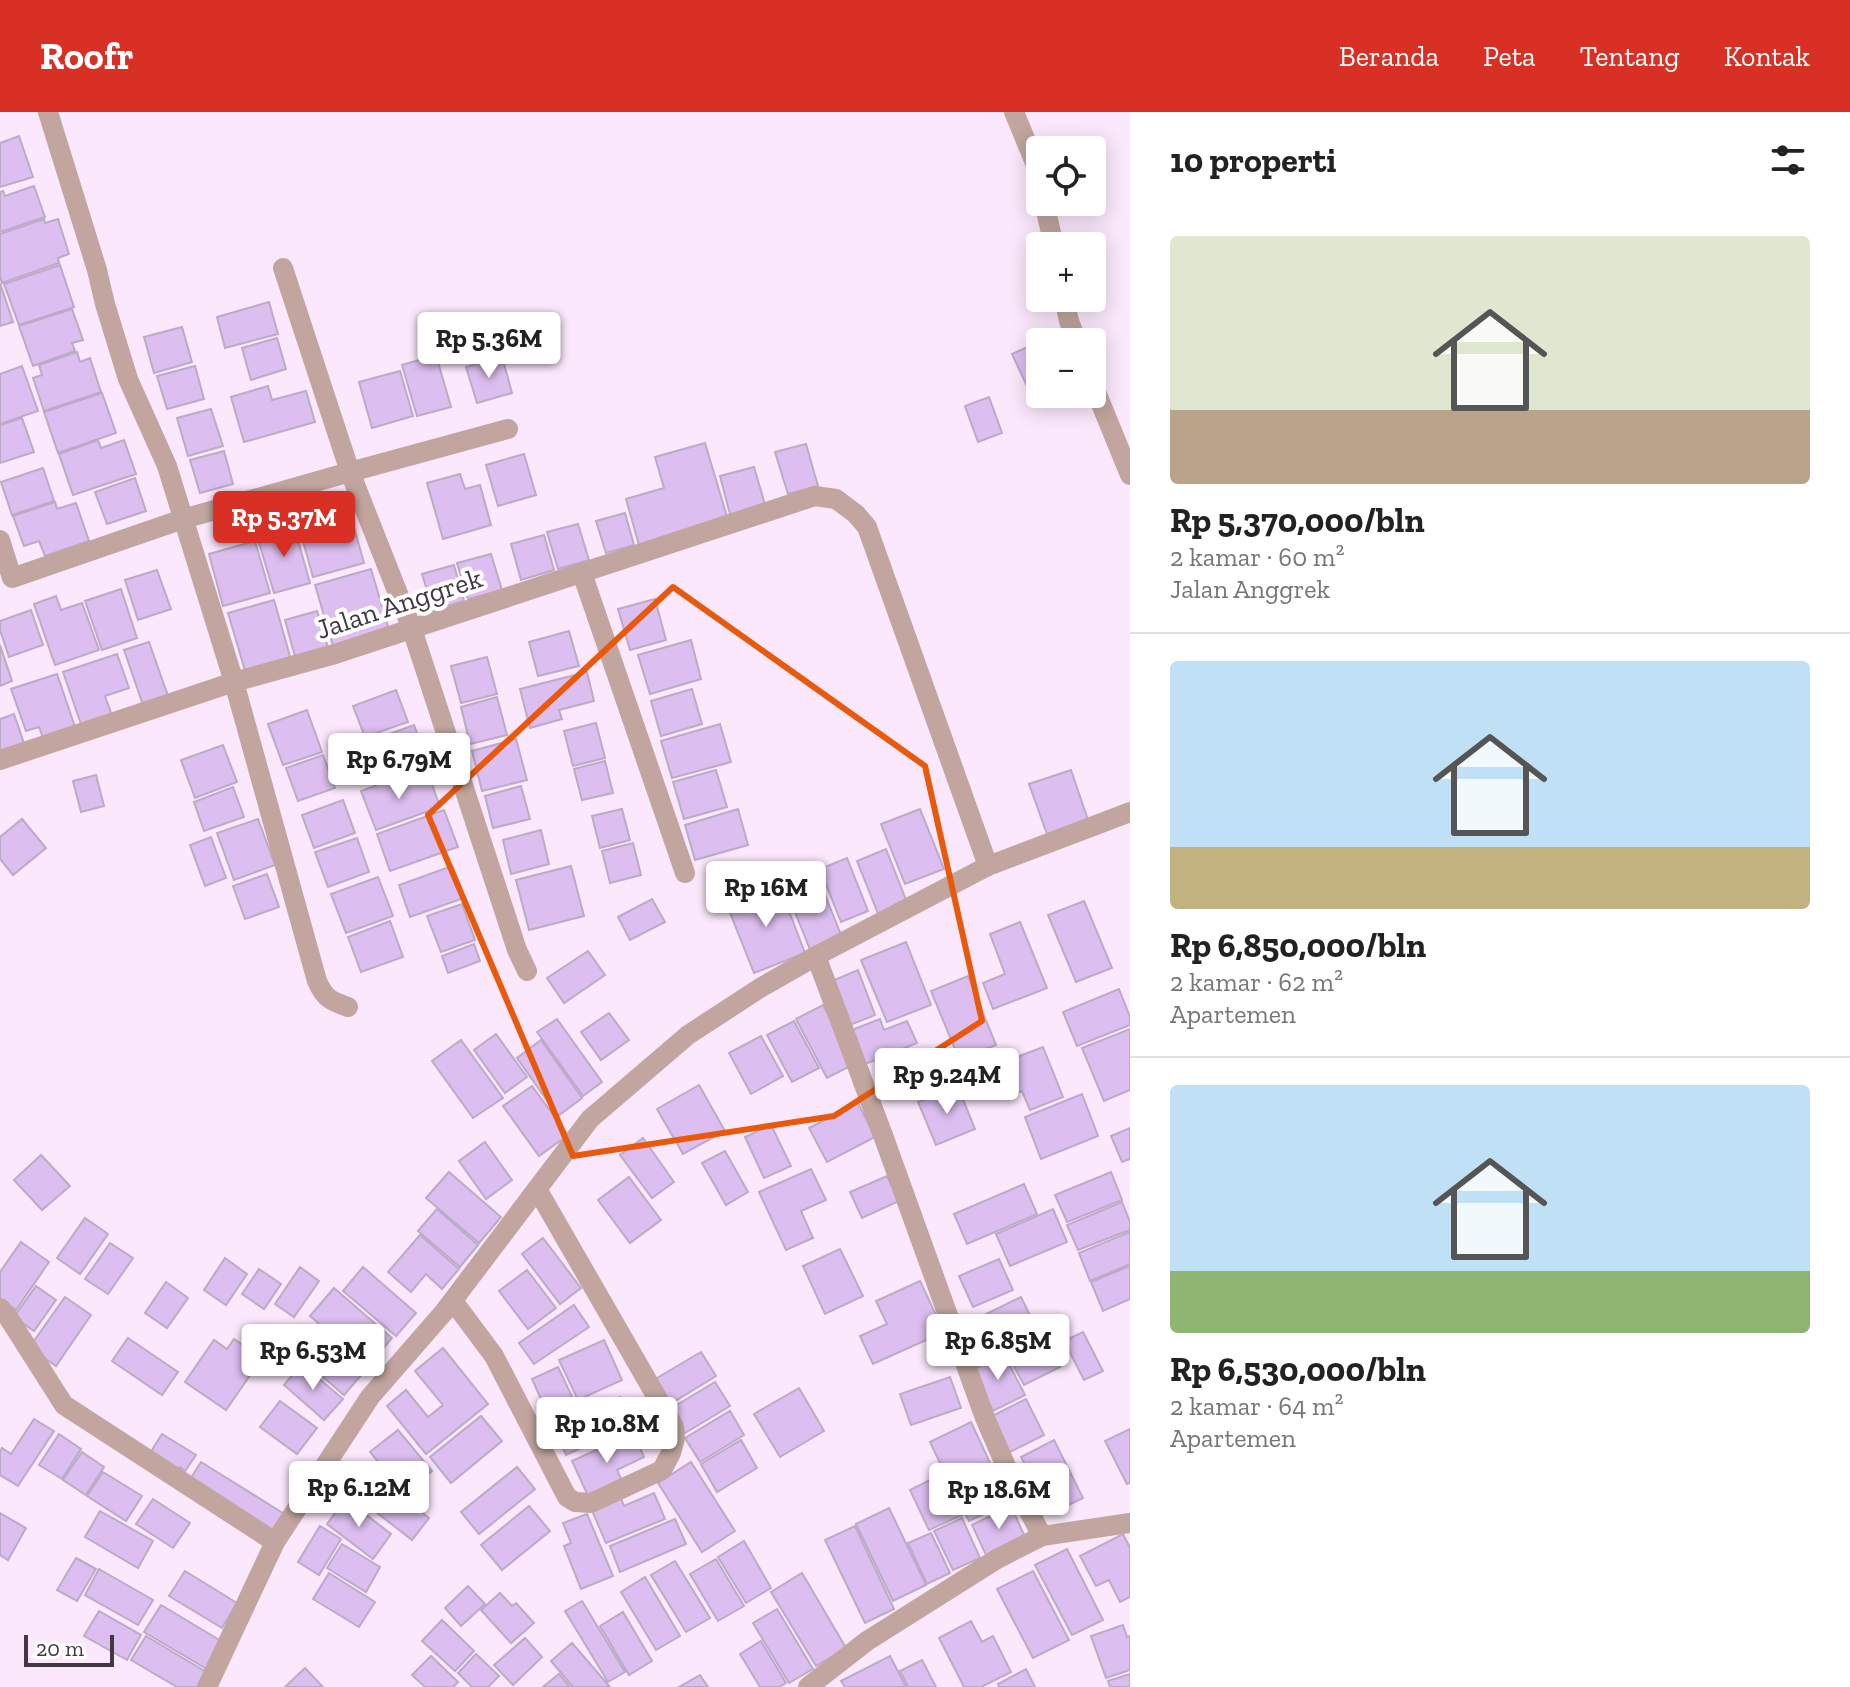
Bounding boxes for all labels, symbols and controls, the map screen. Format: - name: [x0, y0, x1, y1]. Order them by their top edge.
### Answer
- text: Roofr: [40, 33, 134, 79]
- text: Beranda: [1339, 40, 1439, 73]
- text: Peta: [1483, 40, 1536, 73]
- text: Tentang: [1580, 40, 1680, 73]
- text: Kontak: [1724, 40, 1810, 73]
- map controls: [1026, 136, 1106, 408]
- button: locate: [1026, 136, 1106, 216]
- icon: filters: [1766, 138, 1810, 182]
- text: 10 properti: [1170, 140, 1336, 181]
- button: +: [1026, 232, 1106, 312]
- icon: home: [1418, 288, 1562, 432]
- pin: Rp 5.36M: [406, 312, 572, 380]
- text: Rp 5.36M: [436, 322, 543, 354]
- button: −: [1026, 328, 1106, 408]
- pin: Rp 5.37M: [201, 491, 367, 559]
- text: Rp 5,370,000/bln: [1170, 500, 1425, 541]
- text: Rp 5.37M: [231, 501, 337, 533]
- text: 2 kamar · 60 m²: [1170, 541, 1345, 573]
- street label: Jalan Anggrek: [312, 561, 487, 646]
- text: Jalan Anggrek: [1170, 573, 1330, 605]
- icon: home: [1418, 713, 1562, 857]
- pin: Rp 6.79M: [316, 733, 482, 801]
- text: Rp 6.79M: [346, 743, 452, 775]
- pin: Rp 16M: [701, 861, 831, 929]
- text: Rp 16M: [724, 871, 808, 903]
- text: Rp 6,850,000/bln: [1170, 925, 1426, 966]
- text: 2 kamar · 62 m²: [1170, 966, 1343, 998]
- text: Apartemen: [1170, 998, 1296, 1030]
- pin: Rp 9.24M: [864, 1048, 1030, 1116]
- text: Rp 9.24M: [893, 1058, 1001, 1090]
- icon: home: [1418, 1137, 1562, 1281]
- pin: Rp 6.85M: [915, 1314, 1081, 1382]
- pin: Rp 6.53M: [230, 1324, 396, 1392]
- text: Rp 6.85M: [944, 1324, 1052, 1356]
- text: Rp 6.53M: [260, 1334, 367, 1366]
- text: Rp 6,530,000/bln: [1170, 1349, 1426, 1390]
- text: 2 kamar · 64 m²: [1170, 1390, 1344, 1422]
- pin: Rp 10.8M: [524, 1397, 690, 1465]
- text: Rp 10.8M: [554, 1407, 660, 1439]
- text: Apartemen: [1170, 1422, 1296, 1454]
- pin: Rp 6.12M: [276, 1461, 442, 1529]
- pin: Rp 18.6M: [916, 1463, 1082, 1531]
- text: Rp 6.12M: [307, 1471, 411, 1503]
- text: Rp 18.6M: [947, 1473, 1051, 1505]
- scale bar: [24, 1631, 114, 1667]
- text: 20 m: [36, 1635, 84, 1662]

